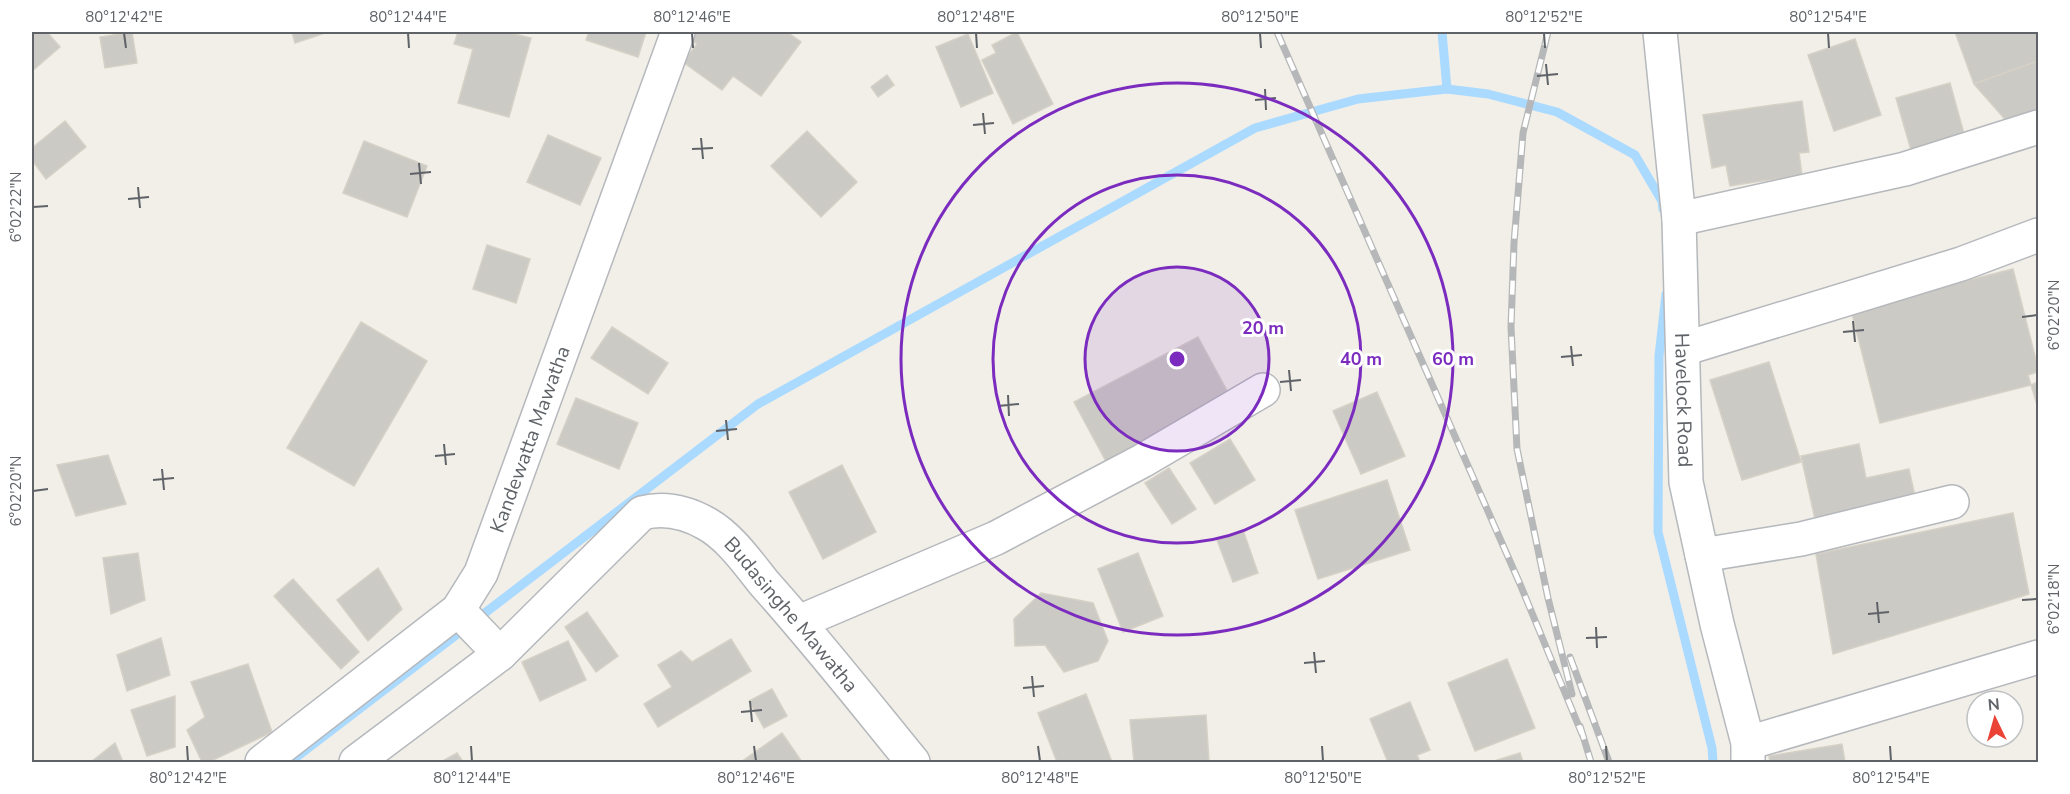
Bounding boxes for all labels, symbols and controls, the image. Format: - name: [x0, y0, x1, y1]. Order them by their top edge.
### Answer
- text: 80°12'42"E: [85, 7, 163, 27]
- text: 80°12'44"E: [369, 7, 447, 27]
- text: 80°12'46"E: [653, 7, 731, 27]
- text: 80°12'48"E: [937, 7, 1015, 27]
- text: 80°12'50"E: [1221, 7, 1299, 27]
- text: 80°12'52"E: [1505, 7, 1583, 27]
- text: 80°12'54"E: [1789, 7, 1867, 27]
- text: 6°02'22"N: [6, 172, 26, 242]
- text: 6°02'20"N: [2044, 280, 2064, 350]
- text: 20 m: [1242, 316, 1284, 340]
- street label: Havelock Road: [1669, 332, 1699, 468]
- street label: Kandewatta Mawatha: [483, 342, 576, 536]
- text: 40 m: [1340, 347, 1382, 371]
- text: 60 m: [1432, 347, 1474, 371]
- centre of rings: [1167, 349, 1187, 369]
- text: 6°02'20"N: [6, 456, 26, 526]
- street label: Budasinghe Mawatha: [718, 531, 864, 698]
- text: 6°02'18"N: [2044, 564, 2064, 634]
- north arrow: [1965, 689, 2025, 749]
- text: N: [1987, 694, 2001, 717]
- text: 80°12'42"E: [149, 768, 227, 788]
- text: 80°12'44"E: [433, 768, 511, 788]
- text: 80°12'46"E: [717, 768, 795, 788]
- text: 80°12'48"E: [1001, 768, 1079, 788]
- text: 80°12'50"E: [1284, 768, 1362, 788]
- text: 80°12'52"E: [1568, 768, 1646, 788]
- text: 80°12'54"E: [1852, 768, 1930, 788]

